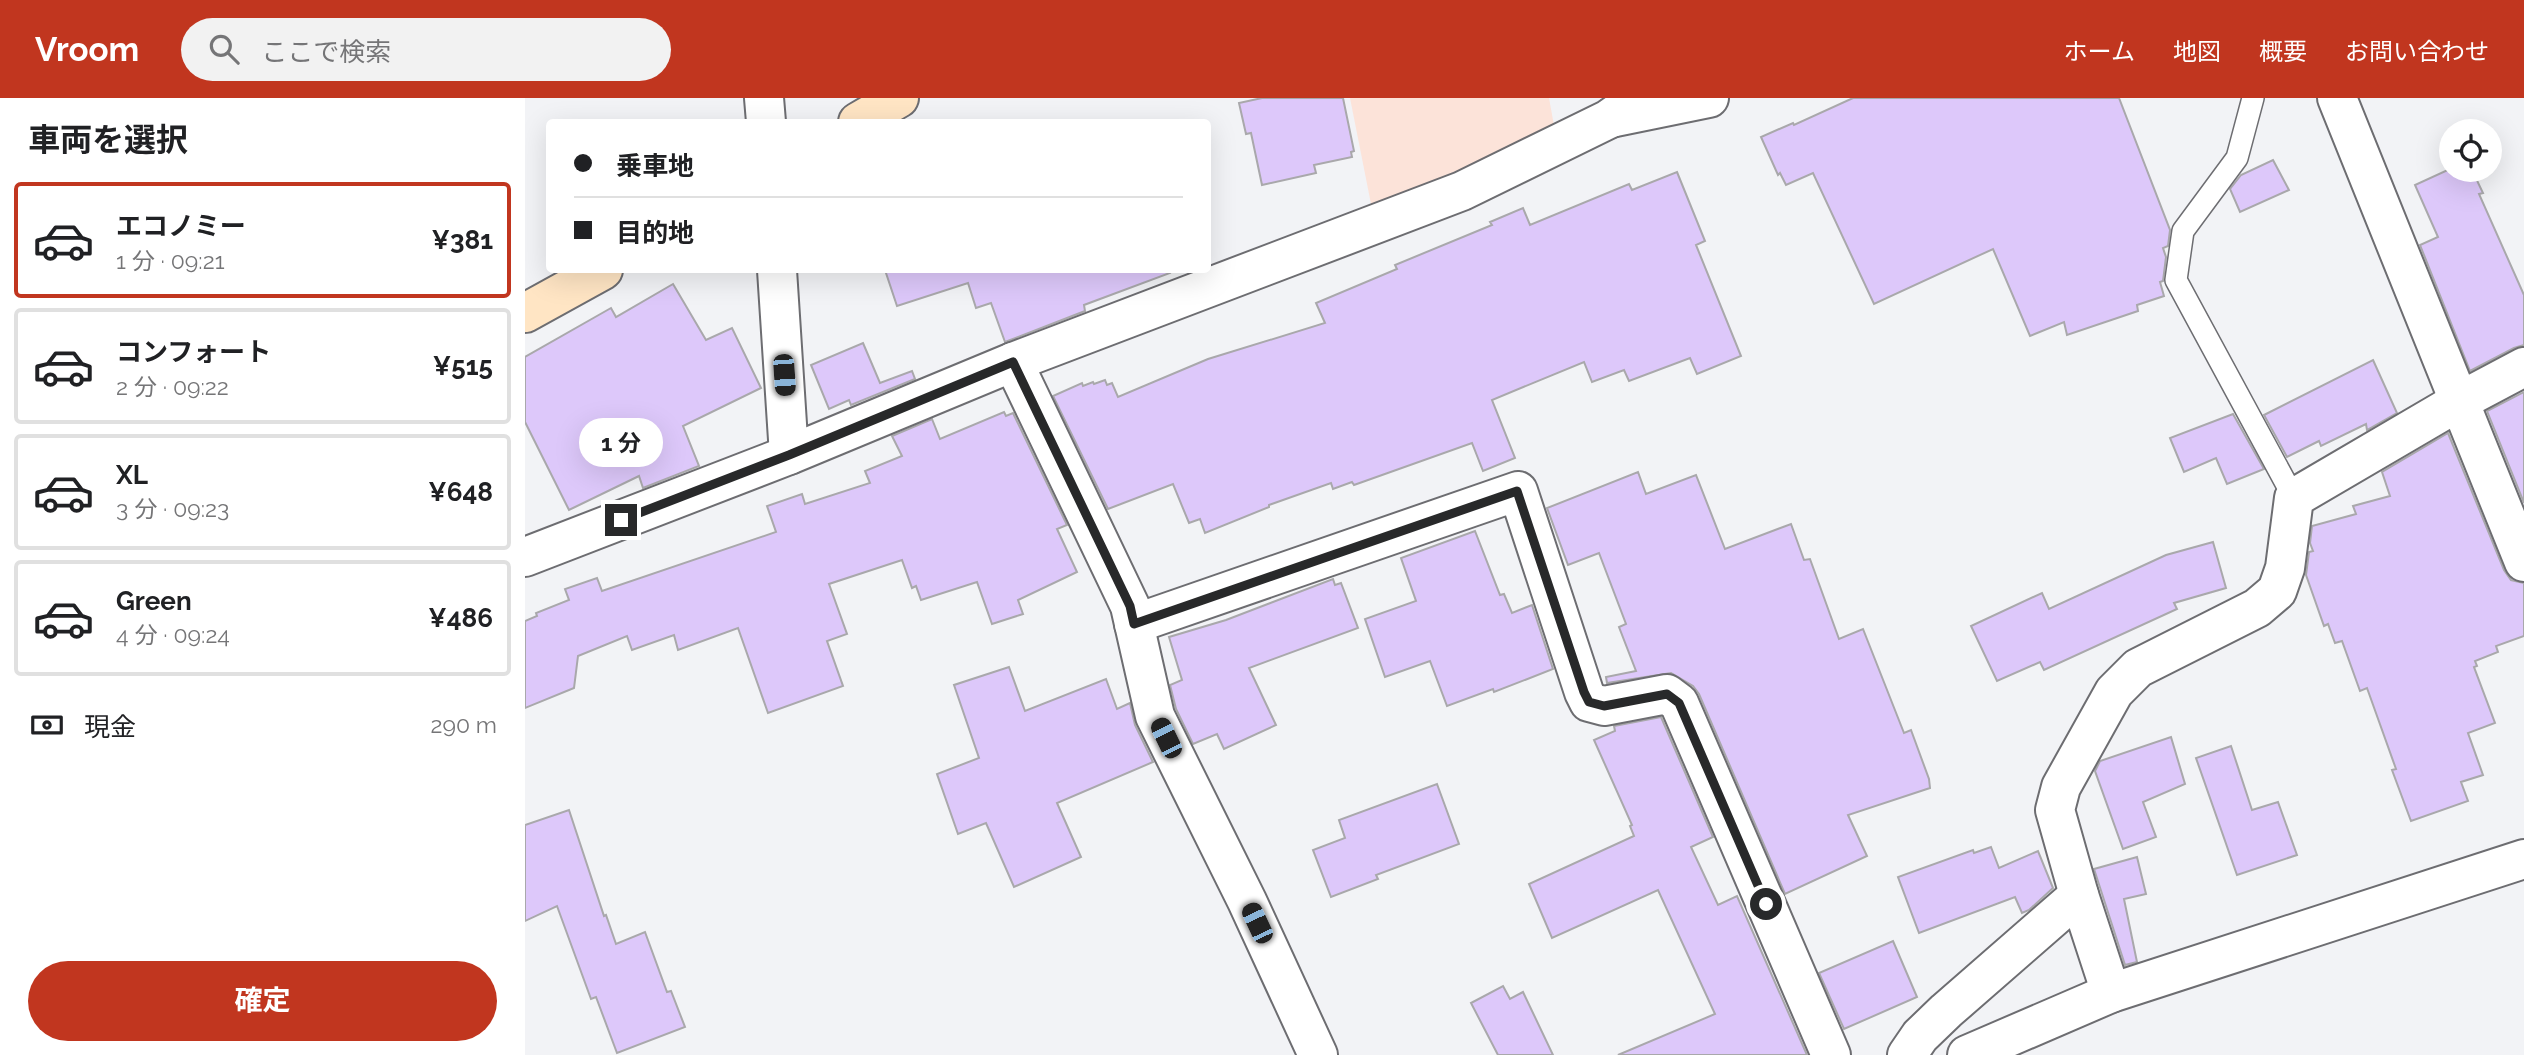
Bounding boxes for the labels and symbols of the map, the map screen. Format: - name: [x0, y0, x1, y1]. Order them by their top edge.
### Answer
- car: [773, 353, 796, 397]
- callout: 1 分: [579, 418, 663, 468]
- route end: [605, 504, 637, 536]
- car: [1148, 715, 1185, 761]
- route start: [1750, 888, 1782, 920]
- car: [1239, 900, 1276, 946]

